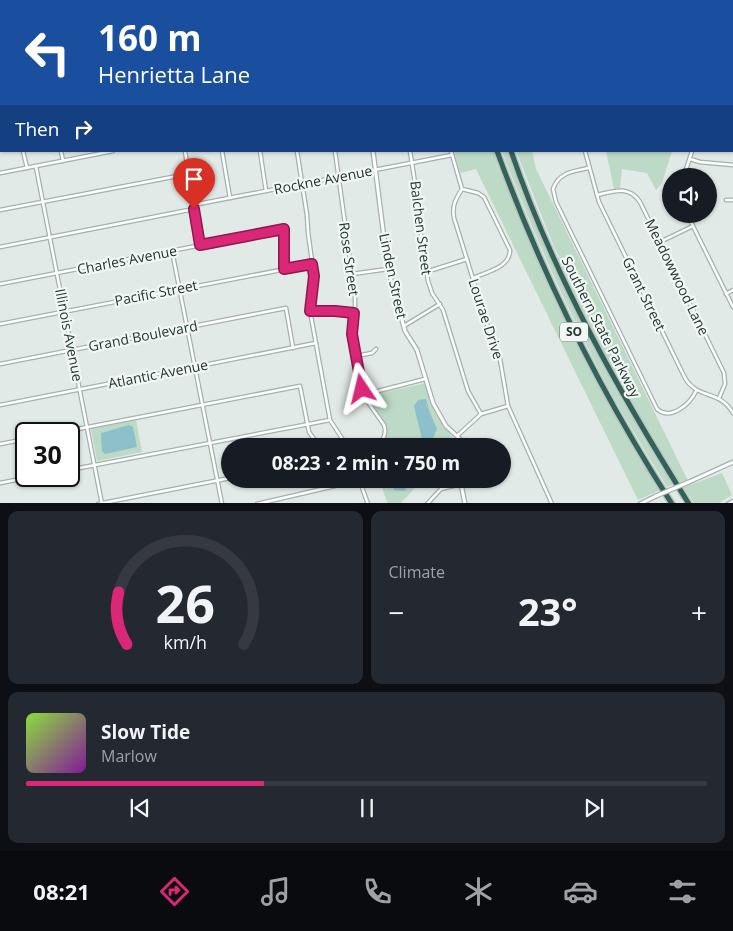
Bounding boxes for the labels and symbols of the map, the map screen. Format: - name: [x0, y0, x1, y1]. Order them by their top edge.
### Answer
- pin: [173, 158, 215, 209]
- street label: Rockne Avenue: [272, 161, 374, 198]
- street label: Balchen Street: [406, 180, 437, 276]
- street label: Meadowwood Lane: [641, 215, 714, 338]
- street label: Rose Street: [335, 221, 364, 297]
- street label: Linden Street: [375, 231, 412, 321]
- street label: Charles Avenue: [75, 240, 179, 279]
- street label: Southern State Parkway: [558, 253, 646, 401]
- street label: Grant Street: [618, 254, 671, 334]
- street label: Pacific Street: [113, 275, 199, 310]
- street label: Lourae Drive: [465, 276, 508, 362]
- street label: Illinois Avenue: [51, 287, 88, 383]
- street label: Grand Boulevard: [87, 316, 199, 355]
- road number: SO: [560, 322, 588, 342]
- street label: Atlantic Avenue: [106, 354, 210, 393]
- position arrow: [335, 362, 387, 414]
- speed limit sign: 30: [15, 422, 80, 487]

